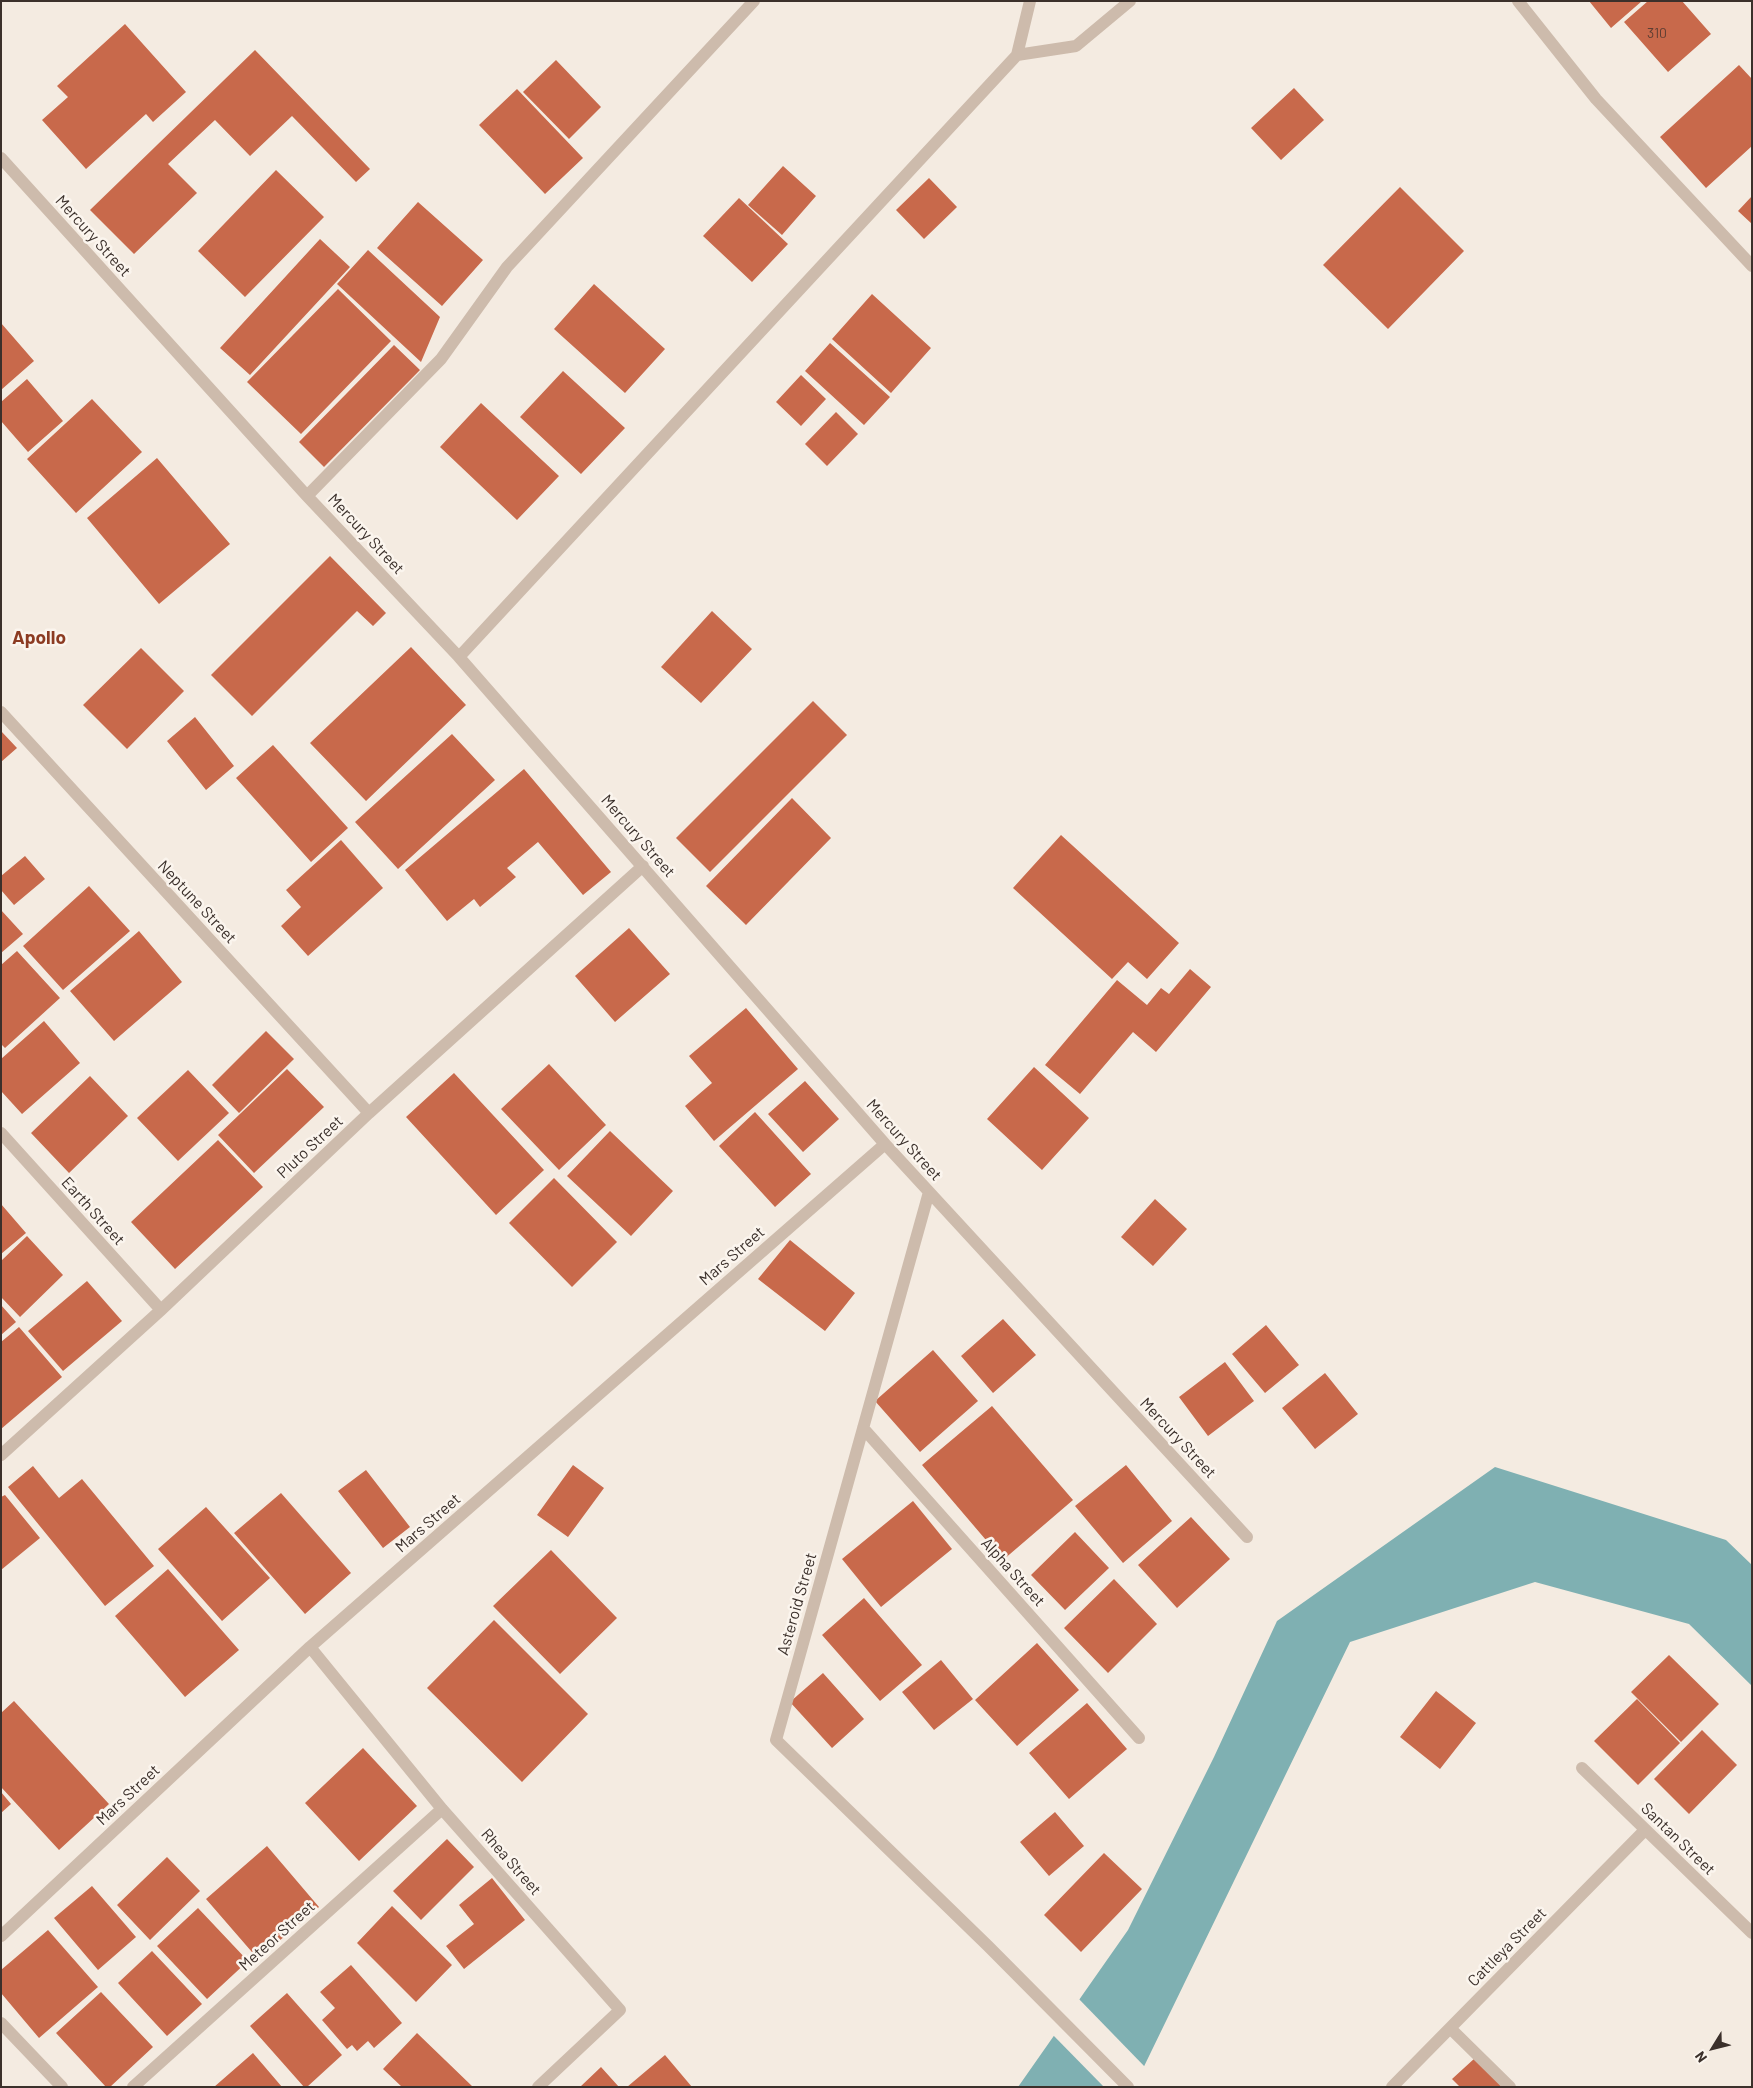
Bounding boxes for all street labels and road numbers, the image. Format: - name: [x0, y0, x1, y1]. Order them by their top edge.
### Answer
- street label: Mercury Street: [51, 191, 135, 281]
- street label: Mercury Street: [324, 490, 408, 578]
- street label: Mercury Street: [597, 791, 679, 881]
- street label: Neptune Street: [154, 857, 240, 947]
- street label: Mercury Street: [862, 1095, 946, 1185]
- street label: Pluto Street: [273, 1112, 347, 1182]
- street label: Earth Street: [57, 1173, 129, 1249]
- street label: Mars Street: [696, 1223, 768, 1289]
- street label: Mercury Street: [1136, 1394, 1220, 1482]
- street label: Mars Street: [392, 1490, 464, 1556]
- street label: Alpha Street: [977, 1534, 1049, 1610]
- street label: Asteroid Street: [773, 1551, 821, 1657]
- street label: Mars Street: [92, 1761, 164, 1829]
- street label: Santan Street: [1637, 1799, 1719, 1879]
- street label: Rhea Street: [477, 1825, 545, 1899]
- street label: Meteor Street: [235, 1897, 319, 1975]
- street label: Cattleya Street: [1464, 1904, 1550, 1990]

